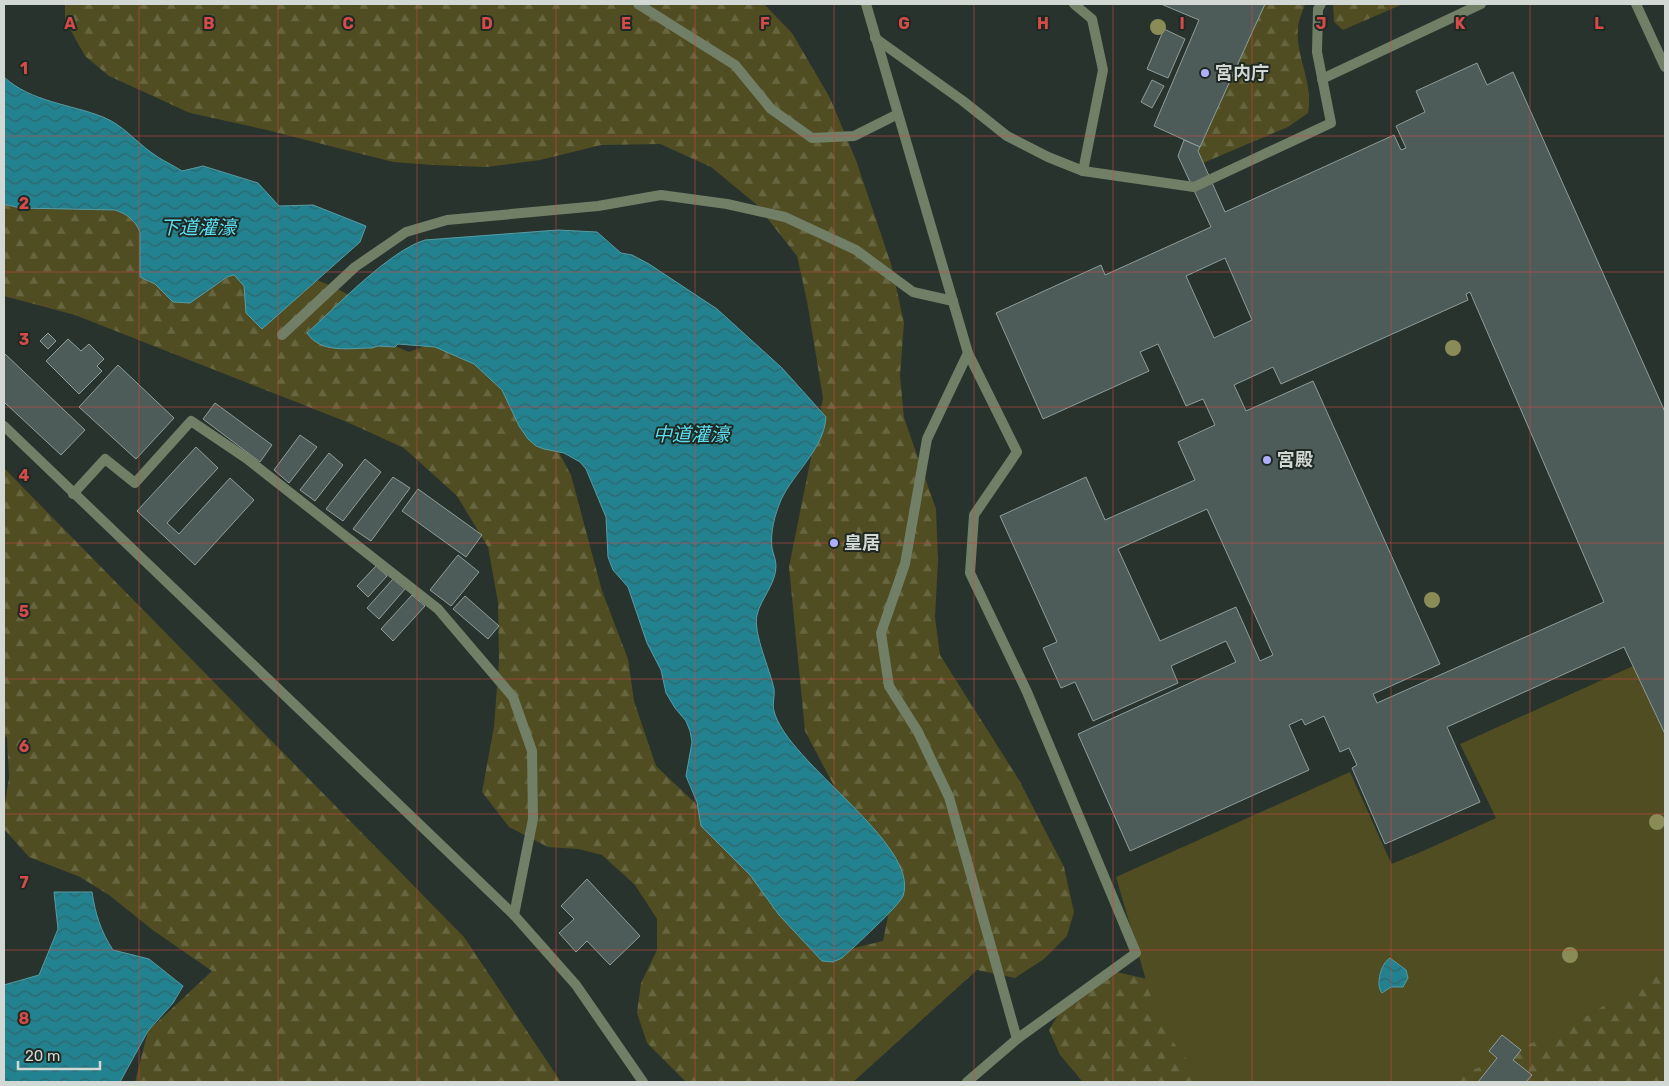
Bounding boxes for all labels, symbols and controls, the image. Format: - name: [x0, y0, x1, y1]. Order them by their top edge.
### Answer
- text: A: [64, 14, 76, 33]
- text: B: [203, 14, 215, 33]
- text: C: [342, 14, 354, 33]
- text: D: [481, 14, 493, 33]
- text: E: [621, 14, 631, 33]
- text: F: [760, 14, 770, 33]
- text: G: [898, 14, 910, 33]
- text: H: [1037, 14, 1049, 33]
- text: I: [1179, 14, 1185, 33]
- text: J: [1316, 14, 1326, 33]
- text: K: [1455, 14, 1466, 33]
- text: L: [1594, 14, 1604, 33]
- text: 1: [20, 59, 28, 78]
- place label: 宮内庁: [1215, 62, 1269, 84]
- marker: 宮内庁: [1199, 67, 1211, 79]
- text: 2: [19, 194, 29, 213]
- water label: 下道灌濠: [160, 216, 239, 239]
- text: 3: [19, 330, 29, 349]
- water label: 中道灌濠: [653, 423, 732, 446]
- place label: 宮殿: [1277, 449, 1313, 471]
- marker: 宮殿: [1261, 454, 1273, 466]
- text: 4: [19, 466, 30, 485]
- place label: 皇居: [844, 532, 880, 554]
- marker: 皇居: [828, 537, 840, 549]
- text: 5: [19, 602, 29, 621]
- text: 6: [19, 737, 29, 756]
- text: 7: [19, 873, 29, 892]
- text: 8: [19, 1009, 30, 1028]
- scale bar: [18, 1038, 100, 1070]
- text: 20 m: [25, 1047, 60, 1065]

